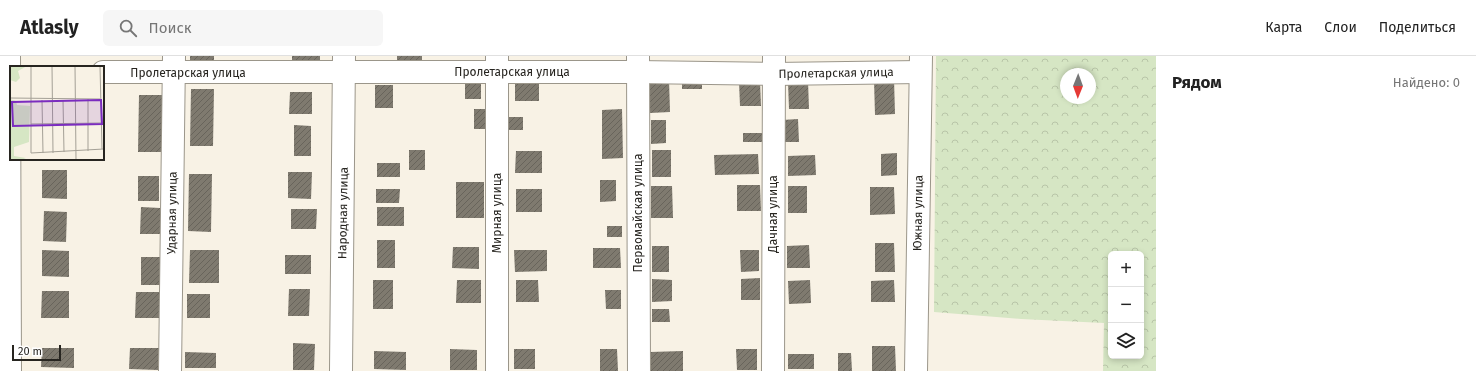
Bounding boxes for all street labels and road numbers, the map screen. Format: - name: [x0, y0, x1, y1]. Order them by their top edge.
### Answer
- street label: Пролетарская улица: [454, 65, 570, 79]
- street label: Пролетарская улица: [778, 65, 894, 81]
- street label: Пролетарская улица: [130, 66, 246, 80]
- street label: Первомайская улица: [631, 154, 645, 272]
- street label: Народная улица: [335, 167, 351, 259]
- street label: Ударная улица: [164, 171, 180, 255]
- street label: Мирная улица: [490, 173, 504, 253]
- street label: Дачная улица: [766, 175, 780, 254]
- street label: Южная улица: [910, 175, 926, 251]

